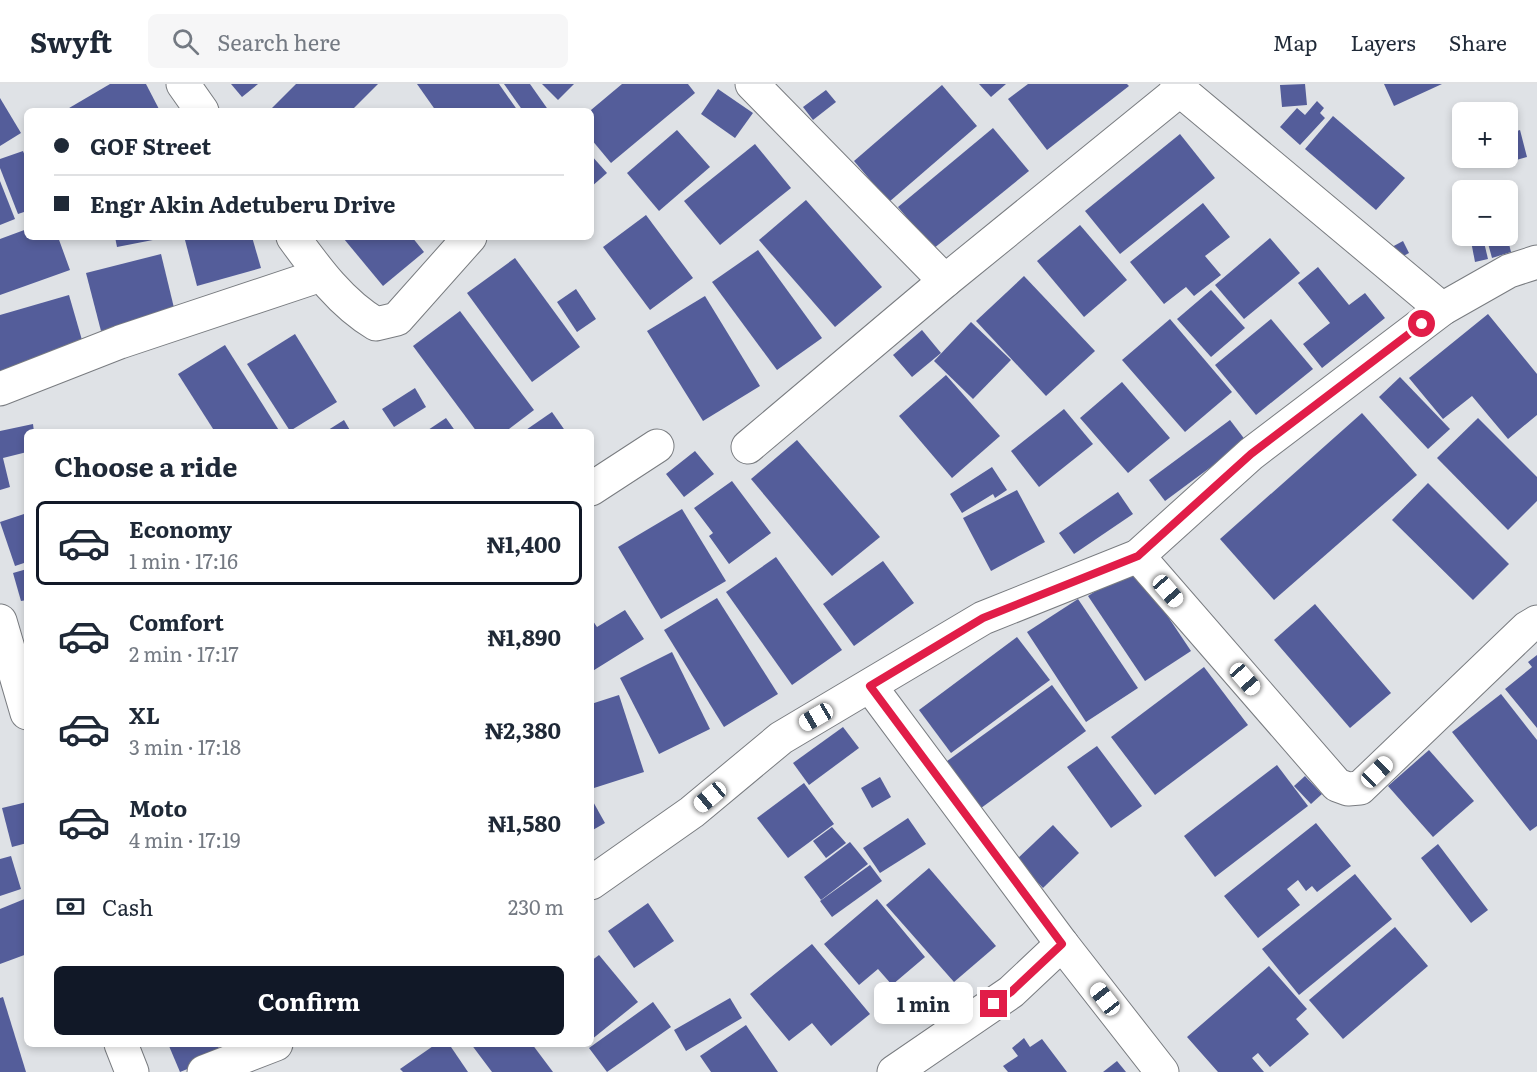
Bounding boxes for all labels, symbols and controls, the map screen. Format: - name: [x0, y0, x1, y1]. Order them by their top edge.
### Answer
- search box: [148, 14, 568, 68]
- text: Swyft: [30, 20, 112, 62]
- icon: search: [169, 25, 202, 58]
- text: Search here: [217, 25, 341, 58]
- text: Map: [1273, 26, 1318, 57]
- text: Layers: [1351, 26, 1416, 57]
- text: Share: [1449, 26, 1507, 57]
- map controls: [1452, 102, 1518, 246]
- button: +: [1452, 102, 1518, 168]
- text: GOF Street: [90, 129, 211, 162]
- button: −: [1452, 180, 1518, 246]
- text: Engr Akin Adetuberu Drive: [90, 187, 395, 220]
- route start: [1408, 310, 1435, 337]
- text: Choose a ride: [54, 445, 237, 485]
- text: Economy: [129, 512, 232, 545]
- icon: car: [57, 516, 111, 570]
- text: ₦1,400: [487, 527, 561, 560]
- text: 1 min · 17:16: [129, 545, 238, 575]
- car: [1149, 572, 1187, 610]
- text: Comfort: [129, 605, 224, 638]
- icon: car: [57, 609, 111, 663]
- text: ₦1,890: [487, 620, 561, 653]
- text: 2 min · 17:17: [129, 638, 239, 668]
- car: [1226, 660, 1264, 698]
- text: XL: [129, 698, 160, 731]
- car: [796, 700, 836, 734]
- icon: car: [57, 702, 111, 756]
- text: ₦2,380: [485, 713, 561, 746]
- text: 3 min · 17:18: [129, 731, 241, 761]
- car: [1358, 753, 1396, 791]
- car: [690, 779, 730, 815]
- text: Moto: [129, 791, 187, 824]
- icon: car: [57, 795, 111, 849]
- text: ₦1,580: [488, 806, 561, 839]
- text: 4 min · 17:19: [129, 824, 241, 854]
- icon: cash: [54, 890, 87, 923]
- text: Cash: [102, 890, 153, 923]
- text: 230 m: [508, 891, 564, 921]
- button: Confirm: [54, 966, 564, 1035]
- car: [1087, 979, 1123, 1019]
- callout: 1 min: [874, 983, 973, 1025]
- text: 1 min: [897, 988, 950, 1018]
- route end: [980, 990, 1007, 1017]

